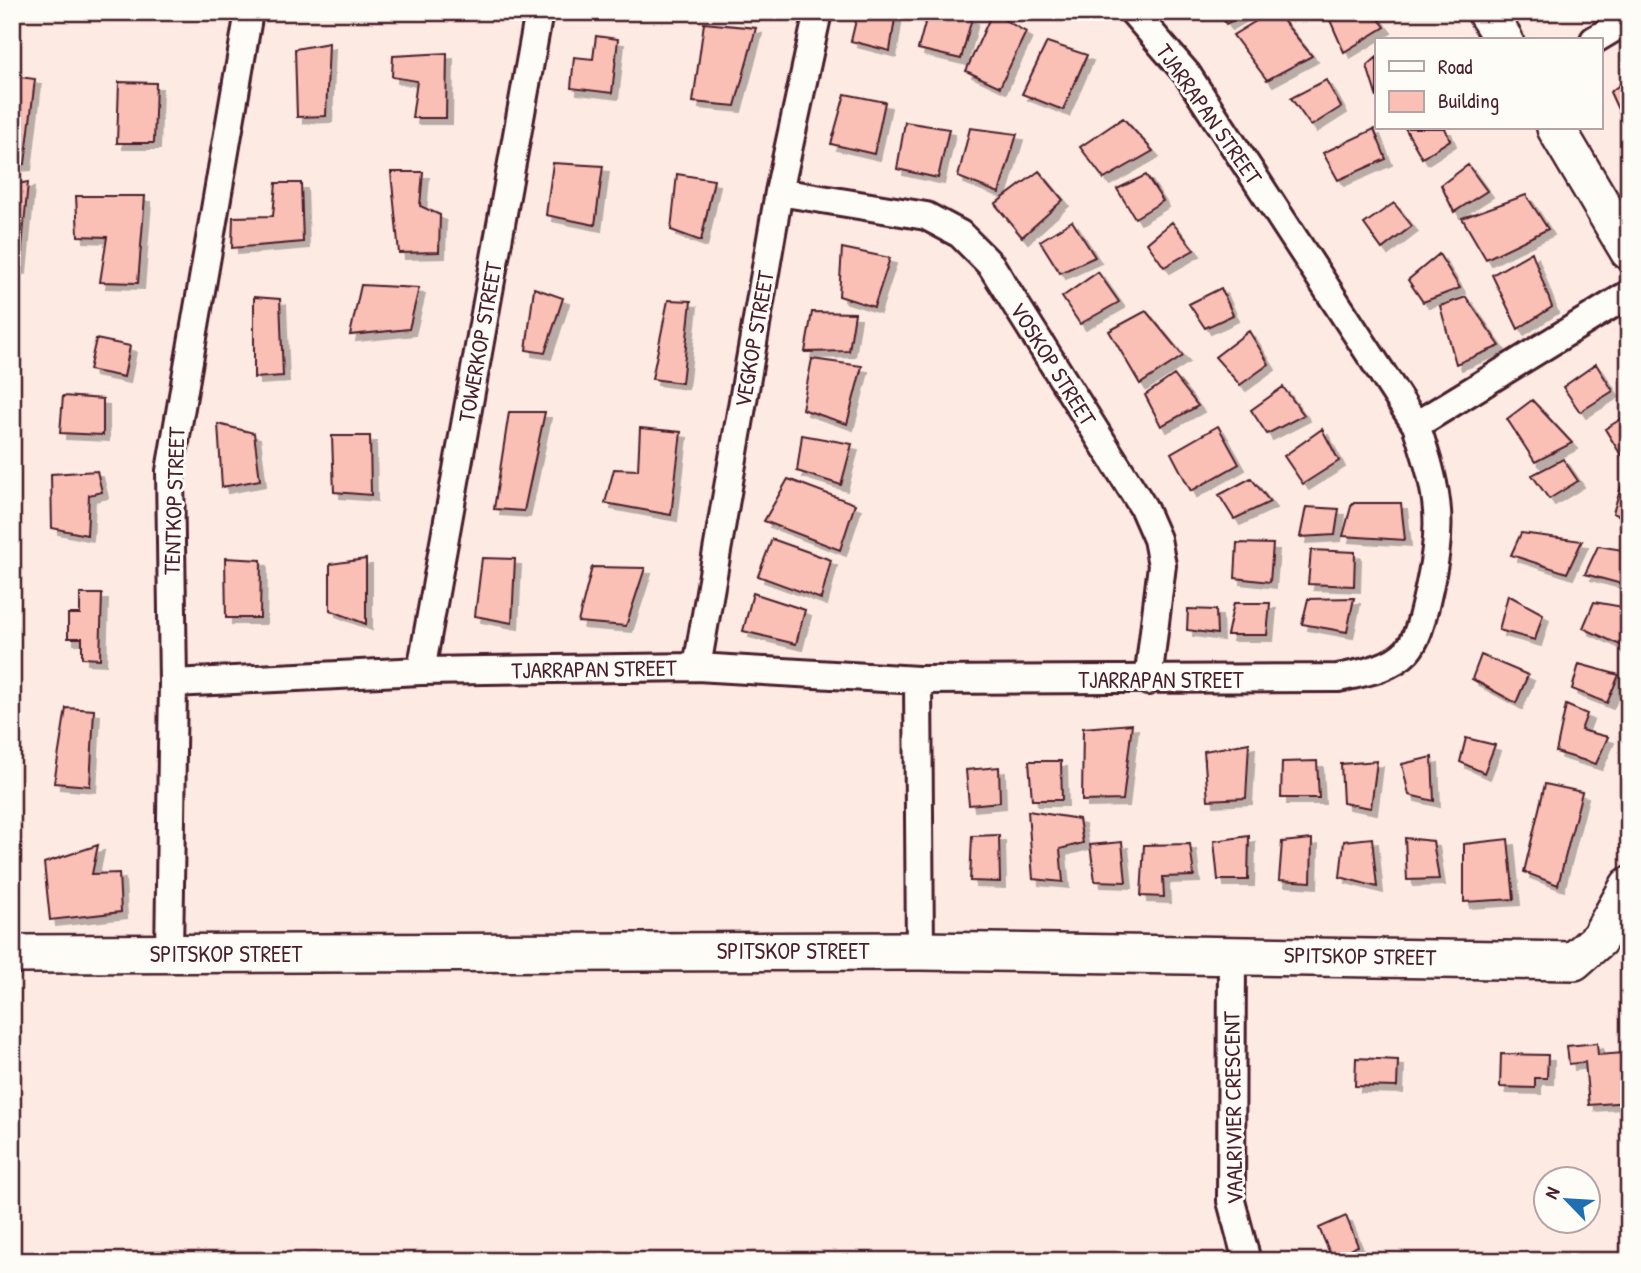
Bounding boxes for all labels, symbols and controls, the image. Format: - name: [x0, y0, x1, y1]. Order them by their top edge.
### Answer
- street label: TJARRAPAN STREET: [1149, 37, 1270, 190]
- legend: [1375, 38, 1602, 130]
- text: Road: [1438, 52, 1472, 81]
- text: Building: [1438, 86, 1499, 115]
- street label: TOWERKOP STREET: [450, 259, 509, 425]
- street label: VEGKOP STREET: [726, 268, 781, 410]
- street label: VOSKOP STREET: [1003, 296, 1104, 432]
- street label: TENTKOP STREET: [155, 426, 192, 575]
- street label: TJARRAPAN STREET: [511, 652, 677, 685]
- street label: TJARRAPAN STREET: [1078, 664, 1244, 695]
- street label: SPITSKOP STREET: [717, 935, 869, 966]
- street label: SPITSKOP STREET: [150, 938, 302, 969]
- street label: SPITSKOP STREET: [1284, 939, 1437, 972]
- street label: VAALRIVIER CRESCENT: [1215, 1011, 1250, 1205]
- north arrow: [1532, 1164, 1602, 1234]
- text: N: [1538, 1183, 1566, 1203]

